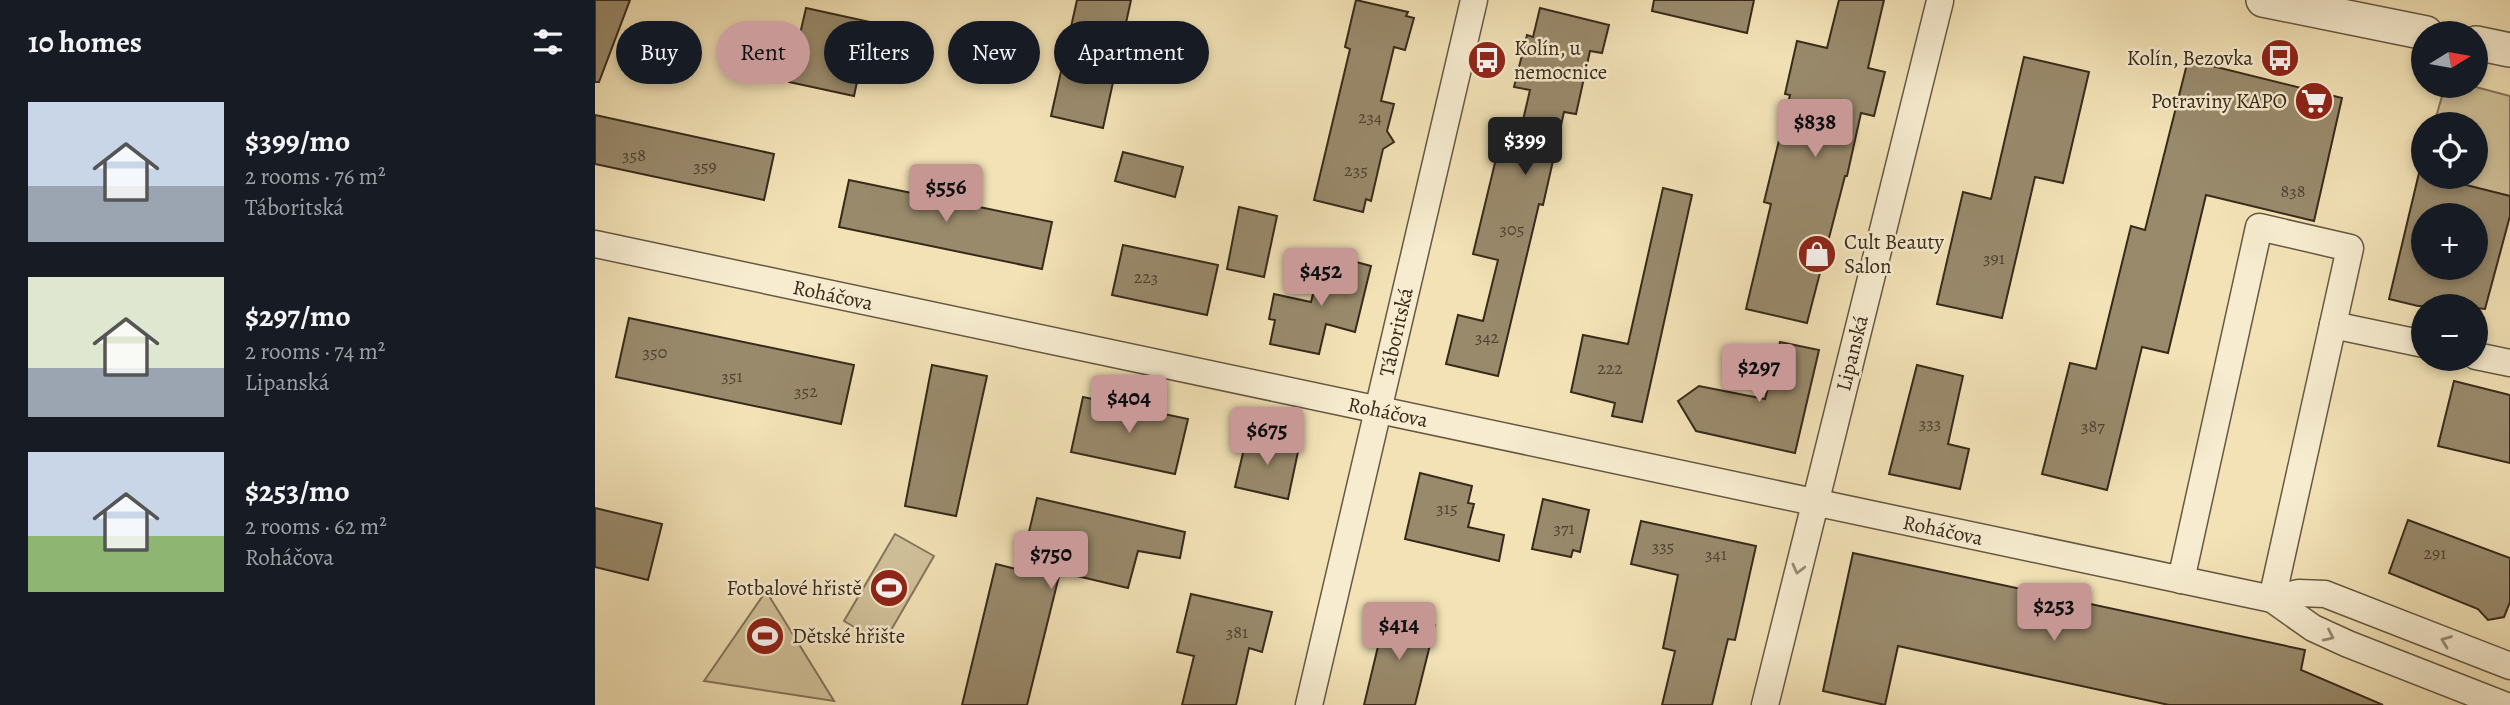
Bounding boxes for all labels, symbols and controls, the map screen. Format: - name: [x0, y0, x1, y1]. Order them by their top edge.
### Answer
- chip: Buy: [616, 21, 702, 84]
- chip: Rent: [716, 21, 810, 84]
- chip: Filters: [824, 21, 934, 84]
- chip: New: [948, 21, 1040, 84]
- chip: Apartment: [1054, 21, 1209, 84]
- north arrow: [2411, 21, 2489, 98]
- map controls: [2411, 21, 2488, 371]
- text: 10 homes: [28, 22, 142, 62]
- icon: filters: [529, 23, 567, 61]
- place label: Kolín, u nemocnice: [1514, 34, 1607, 86]
- bus stop icon: Kolín, Bezovka: [2259, 37, 2301, 79]
- bus stop icon: Kolín, u nemocnice: [1466, 39, 1508, 81]
- place label: Kolín, Bezovka: [2127, 44, 2253, 72]
- supermarket icon: Potraviny KAPO: [2293, 80, 2335, 122]
- place label: Potraviny KAPO: [2151, 87, 2287, 115]
- pin: $838: [1774, 100, 1856, 159]
- house number: 234: [1358, 105, 1382, 129]
- text: $838: [1794, 106, 1836, 137]
- button: locate: [2411, 112, 2488, 189]
- pin: $399: [1484, 118, 1566, 177]
- text: $399/mo: [245, 121, 350, 161]
- text: $399: [1504, 124, 1546, 155]
- icon: home: [84, 130, 168, 214]
- house number: 358: [622, 143, 646, 167]
- house number: 359: [693, 154, 717, 178]
- house number: 235: [1344, 158, 1368, 182]
- text: 2 rooms · 76 m²: [245, 161, 386, 192]
- pin: $556: [905, 164, 987, 224]
- text: $556: [925, 171, 967, 202]
- house number: 838: [2281, 179, 2305, 203]
- text: Táboritská: [245, 192, 344, 223]
- button: +: [2411, 203, 2488, 280]
- house number: 305: [1500, 217, 1524, 241]
- place label: Cult Beauty Salon: [1844, 228, 1945, 280]
- shop icon: Cult Beauty Salon: [1796, 233, 1838, 275]
- house number: 391: [1983, 246, 2005, 270]
- pin: $452: [1280, 248, 1362, 308]
- text: $452: [1300, 255, 1342, 286]
- house number: 223: [1134, 265, 1158, 289]
- street label: Roháčova: [790, 273, 876, 317]
- street label: Táboritská: [1372, 285, 1420, 379]
- button: −: [2411, 294, 2488, 371]
- text: $297/mo: [245, 296, 351, 336]
- icon: home: [84, 305, 168, 389]
- street label: Lipanská: [1829, 312, 1875, 394]
- house number: 342: [1475, 325, 1500, 349]
- text: 2 rooms · 74 m²: [245, 336, 385, 367]
- house number: 350: [643, 340, 667, 364]
- pin: $297: [1718, 344, 1800, 404]
- text: $297: [1738, 351, 1780, 382]
- house number: 222: [1597, 356, 1623, 380]
- house number: 351: [721, 364, 743, 388]
- text: Lipanská: [245, 367, 330, 398]
- pin: $404: [1088, 376, 1170, 435]
- house number: 352: [794, 379, 818, 403]
- text: $404: [1107, 382, 1151, 413]
- street label: Roháčova: [1345, 390, 1431, 434]
- pin: $675: [1226, 407, 1308, 467]
- house number: 333: [1919, 411, 1941, 435]
- text: $675: [1246, 414, 1288, 445]
- house number: 387: [2081, 414, 2105, 438]
- text: $253/mo: [245, 471, 350, 511]
- icon: home: [84, 480, 168, 564]
- house number: 315: [1436, 496, 1458, 520]
- street label: Roháčova: [1900, 508, 1986, 552]
- text: 2 rooms · 62 m²: [245, 511, 387, 542]
- house number: 371: [1553, 516, 1575, 540]
- pin: $750: [1010, 532, 1092, 591]
- house number: 335: [1652, 534, 1674, 558]
- text: $750: [1030, 538, 1072, 569]
- house number: 291: [2424, 541, 2446, 565]
- text: Roháčova: [245, 542, 334, 573]
- house number: 341: [1705, 542, 1727, 566]
- one-way arrow: [1792, 563, 1806, 575]
- sports icon: Fotbalové hřistě: [868, 567, 910, 609]
- place label: Fotbalové hřistě: [727, 574, 862, 602]
- pin: $253: [2013, 584, 2095, 643]
- text: $253: [2033, 590, 2075, 621]
- pin: $414: [1358, 602, 1440, 662]
- text: $414: [1379, 609, 1419, 640]
- sports icon: Dětské hřište: [744, 615, 786, 657]
- house number: 381: [1226, 620, 1248, 644]
- place label: Dětské hřište: [792, 622, 905, 650]
- one-way arrow: [2322, 627, 2334, 641]
- one-way arrow: [2441, 636, 2453, 650]

